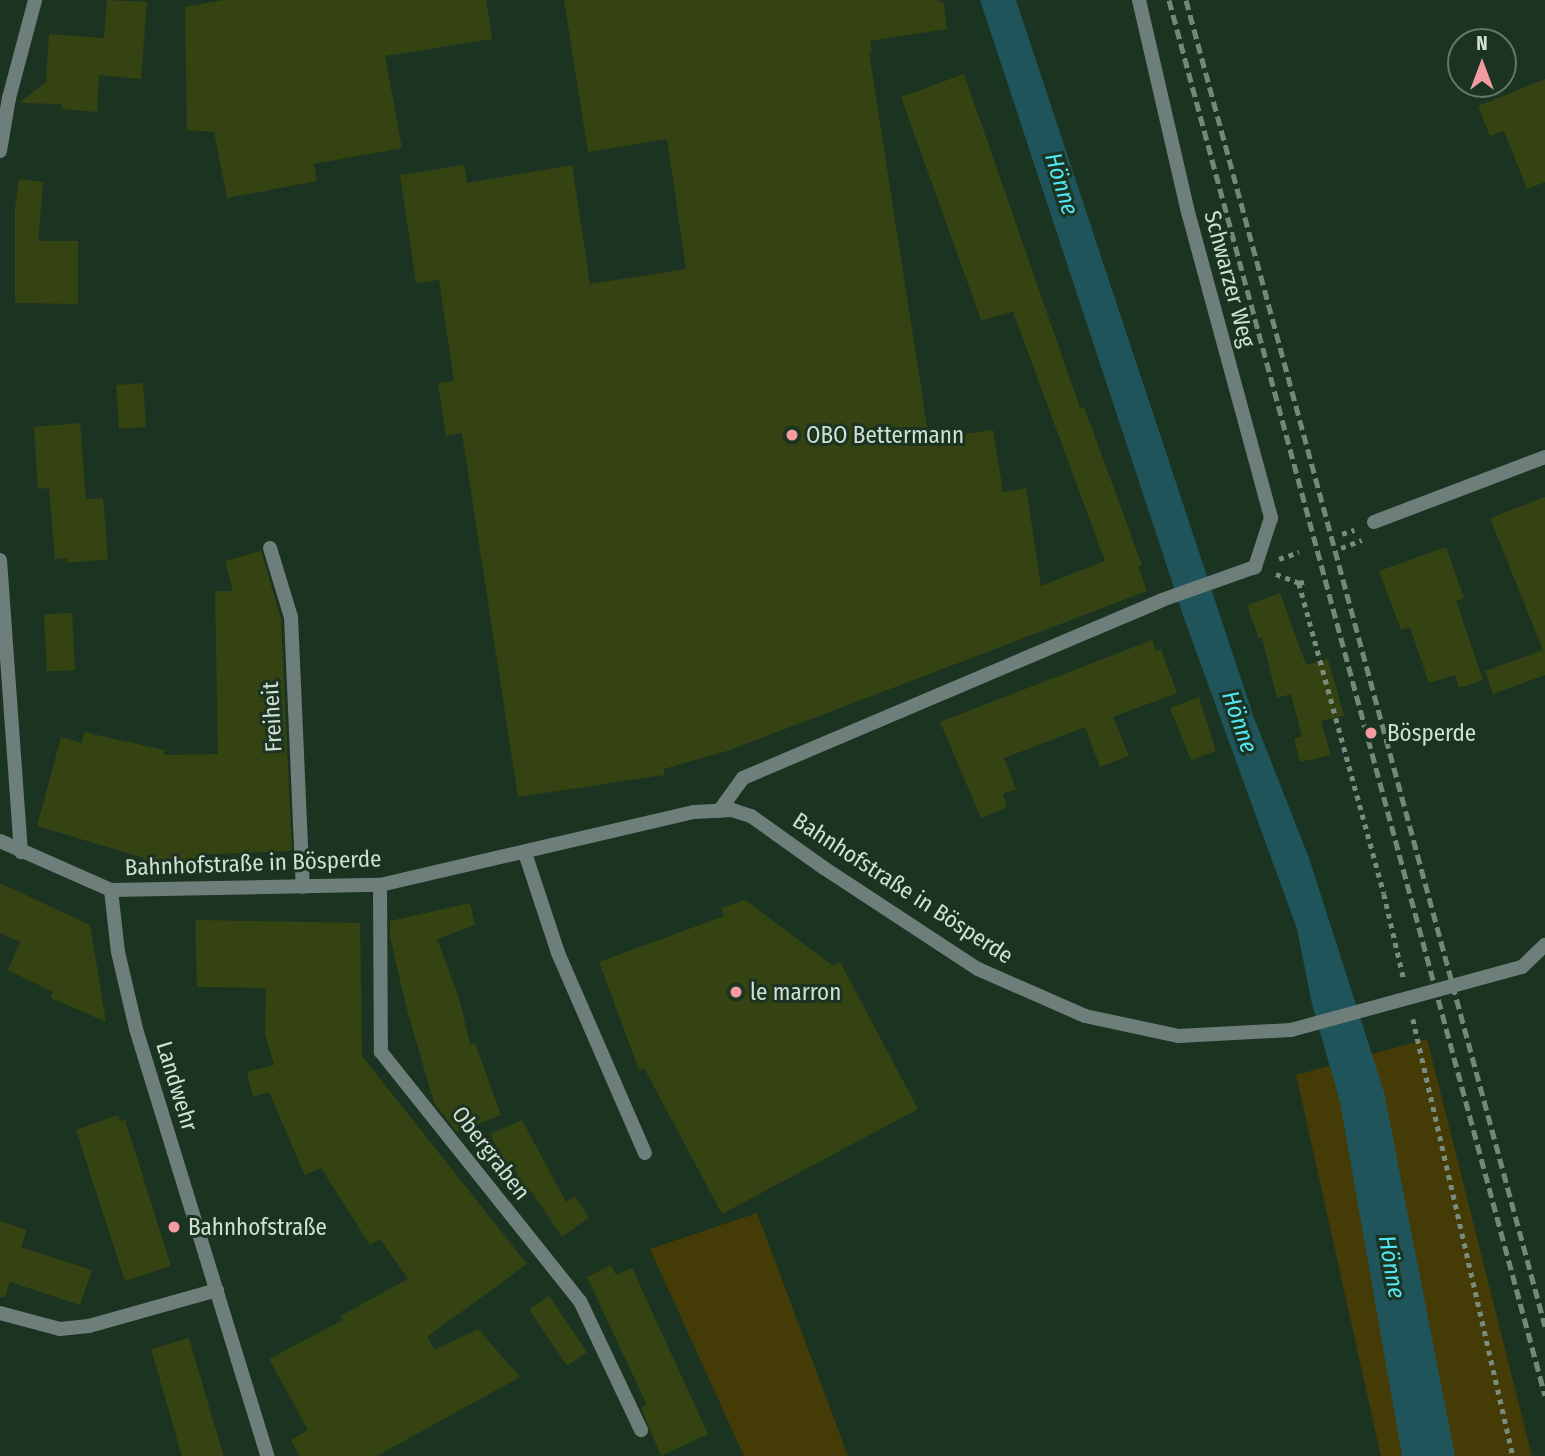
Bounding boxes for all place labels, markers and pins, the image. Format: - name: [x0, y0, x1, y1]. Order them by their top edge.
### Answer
- place label: OBO Bettermann: [806, 421, 964, 449]
- marker: OBO Bettermann: [784, 427, 800, 443]
- place label: Bösperde: [1387, 719, 1476, 747]
- marker: Bösperde: [1361, 723, 1381, 743]
- place label: le marron: [750, 978, 841, 1006]
- marker: le marron: [728, 984, 744, 1000]
- place label: Bahnhofstraße: [188, 1213, 327, 1241]
- marker: Bahnhofstraße: [166, 1219, 182, 1235]

